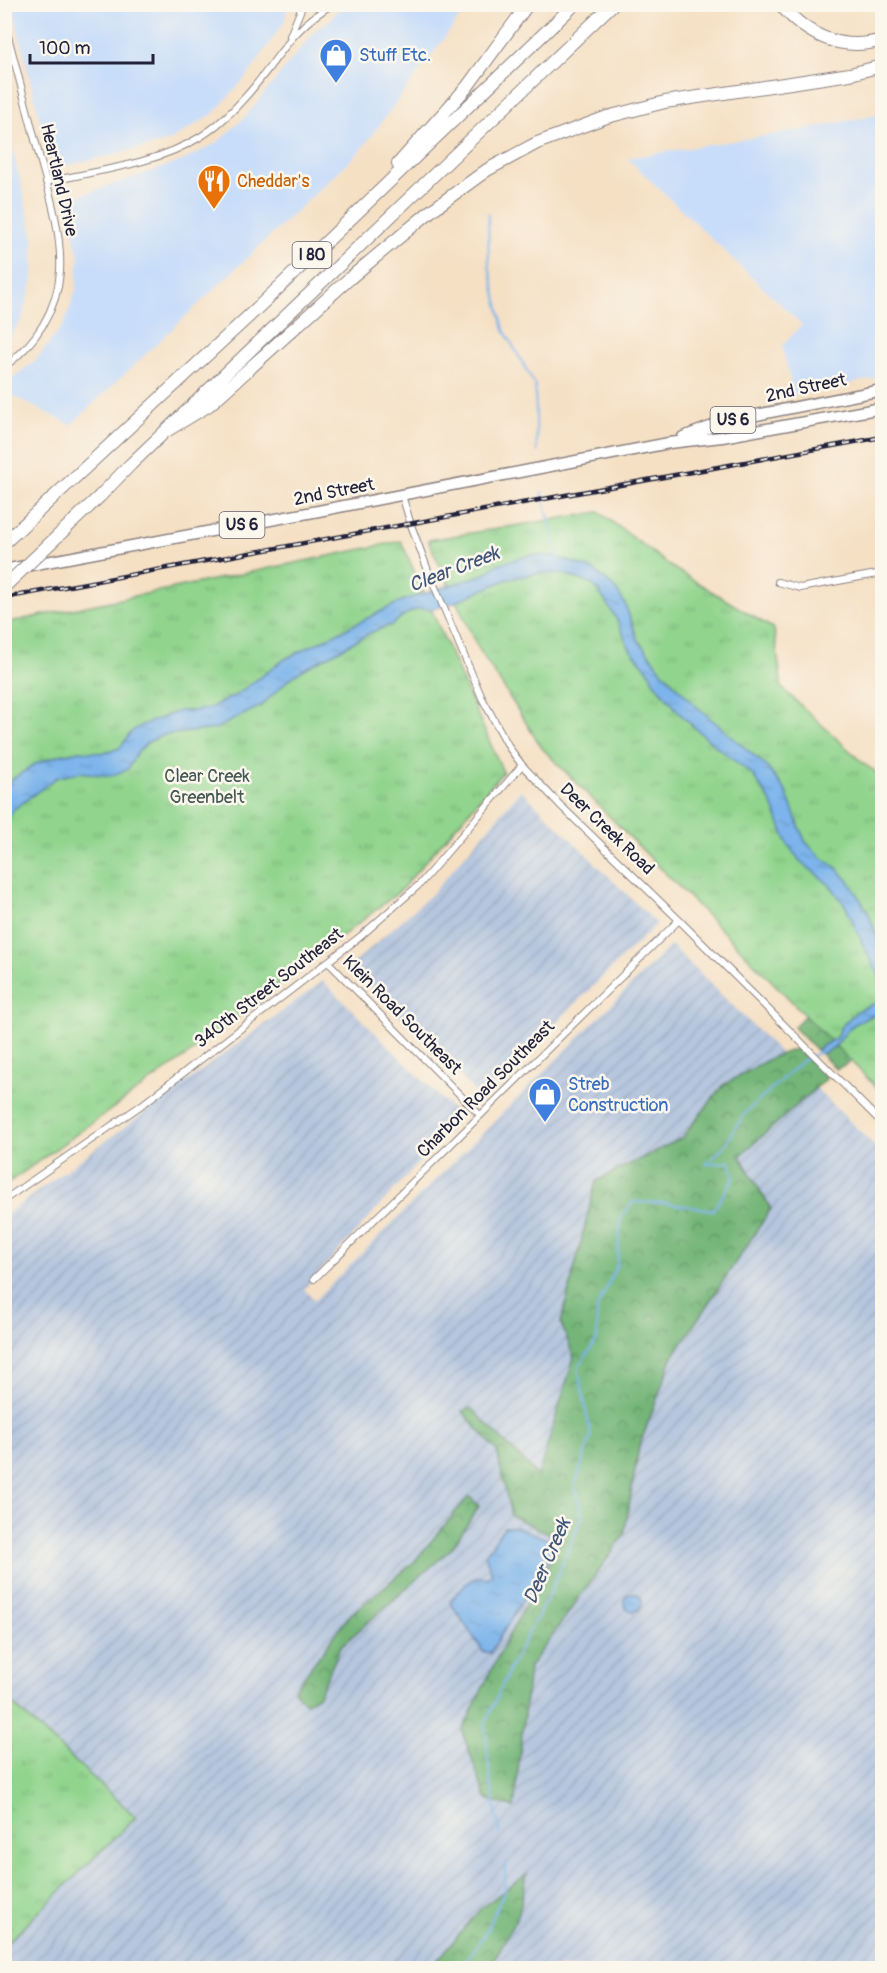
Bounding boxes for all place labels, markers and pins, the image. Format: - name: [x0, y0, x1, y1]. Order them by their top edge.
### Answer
- shop icon: Stuff Etc.: [318, 37, 354, 84]
- place label: Stuff Etc.: [359, 44, 431, 67]
- restaurant icon: Cheddar's: [196, 163, 232, 210]
- place label: Cheddar's: [237, 170, 309, 193]
- place label: Streb Construction: [568, 1073, 668, 1117]
- shop icon: Streb Construction: [527, 1076, 563, 1123]

